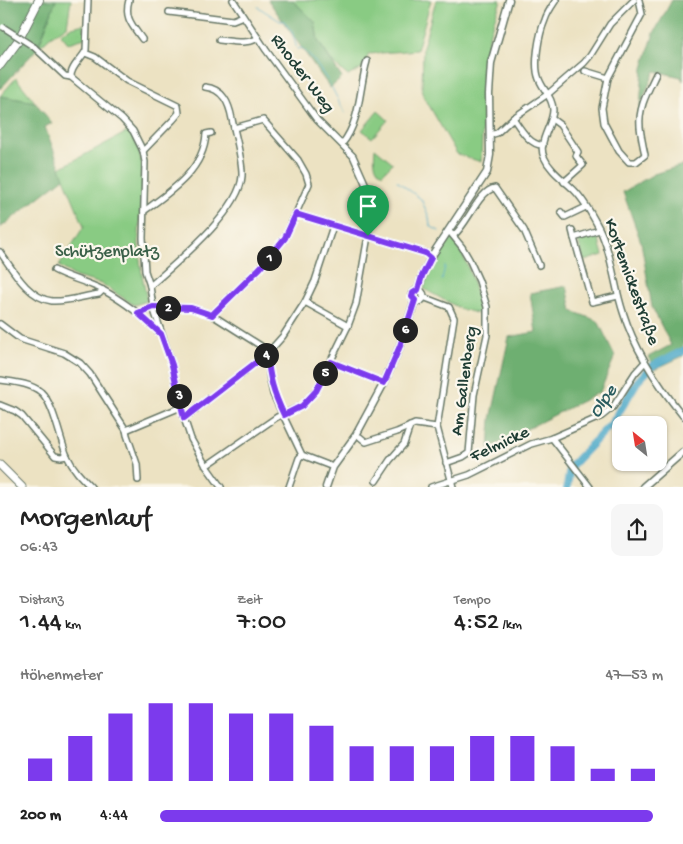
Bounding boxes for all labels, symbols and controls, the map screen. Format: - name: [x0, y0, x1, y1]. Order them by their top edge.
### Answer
- street label: Rhoder Weg: [265, 30, 339, 118]
- pin: [347, 185, 389, 236]
- icon: arrive: [354, 192, 382, 220]
- street label: Kortemickestraße: [598, 216, 664, 349]
- park label: Schützenplatz: [55, 242, 160, 263]
- pin: 1: [256, 246, 282, 270]
- text: 1: [267, 250, 272, 267]
- pin: 2: [156, 296, 180, 320]
- text: 2: [165, 300, 172, 317]
- pin: 6: [392, 318, 418, 342]
- text: 6: [402, 322, 409, 339]
- street label: Am Gallenberg: [447, 325, 483, 437]
- pin: 4: [254, 342, 278, 368]
- text: 4: [263, 347, 270, 364]
- pin: 5: [312, 360, 338, 386]
- text: 5: [322, 365, 329, 382]
- water label: Olpe: [585, 380, 624, 423]
- pin: 3: [166, 384, 192, 408]
- text: 3: [176, 388, 183, 405]
- north arrow: [612, 416, 668, 471]
- map controls: [612, 416, 667, 471]
- street label: Felmicke: [466, 422, 533, 468]
- text: Morgenlauf: [20, 503, 151, 536]
- button: share: [611, 504, 663, 556]
- text: 06:43: [20, 539, 58, 558]
- text: Distanz: [20, 592, 64, 609]
- text: Zeit: [237, 592, 262, 609]
- text: Tempo: [454, 592, 491, 609]
- text: 1.44: [20, 609, 62, 638]
- text: 7:00: [237, 609, 286, 638]
- text: 4:52: [454, 609, 499, 638]
- text: km: [62, 617, 81, 634]
- text: /km: [499, 617, 522, 634]
- text: Höhenmeter: [20, 667, 102, 686]
- text: 47–53 m: [605, 667, 663, 686]
- text: 200 m: [20, 807, 61, 826]
- text: 4:44: [100, 807, 128, 826]

